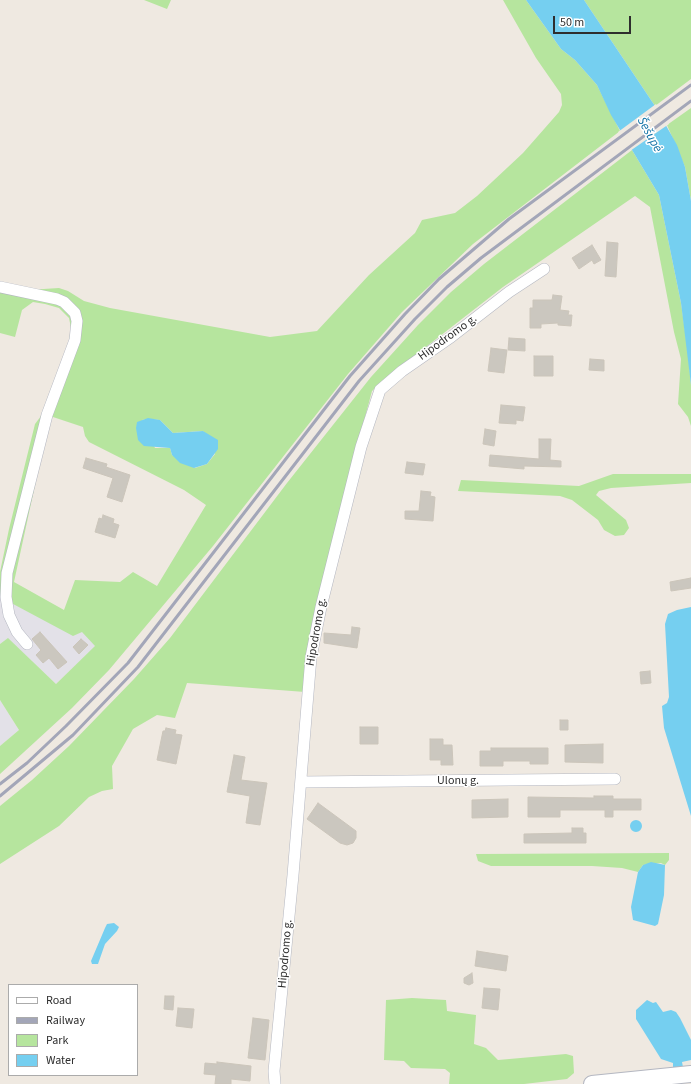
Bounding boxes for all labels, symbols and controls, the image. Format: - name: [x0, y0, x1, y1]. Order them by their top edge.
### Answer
- scale bar: [555, 8, 633, 34]
- text: 50 m: [560, 14, 584, 31]
- water label: Šešupė: [633, 115, 665, 155]
- street label: Hipodromo g.: [416, 312, 480, 364]
- street label: Hipodromo g.: [304, 597, 330, 667]
- street label: Ulonų g.: [437, 774, 479, 788]
- street label: Hipodromo g.: [276, 919, 296, 989]
- legend: [8, 984, 138, 1076]
- text: Road: [46, 992, 72, 1009]
- text: Railway: [46, 1012, 85, 1029]
- text: Park: [46, 1032, 68, 1049]
- text: Water: [46, 1052, 75, 1069]

